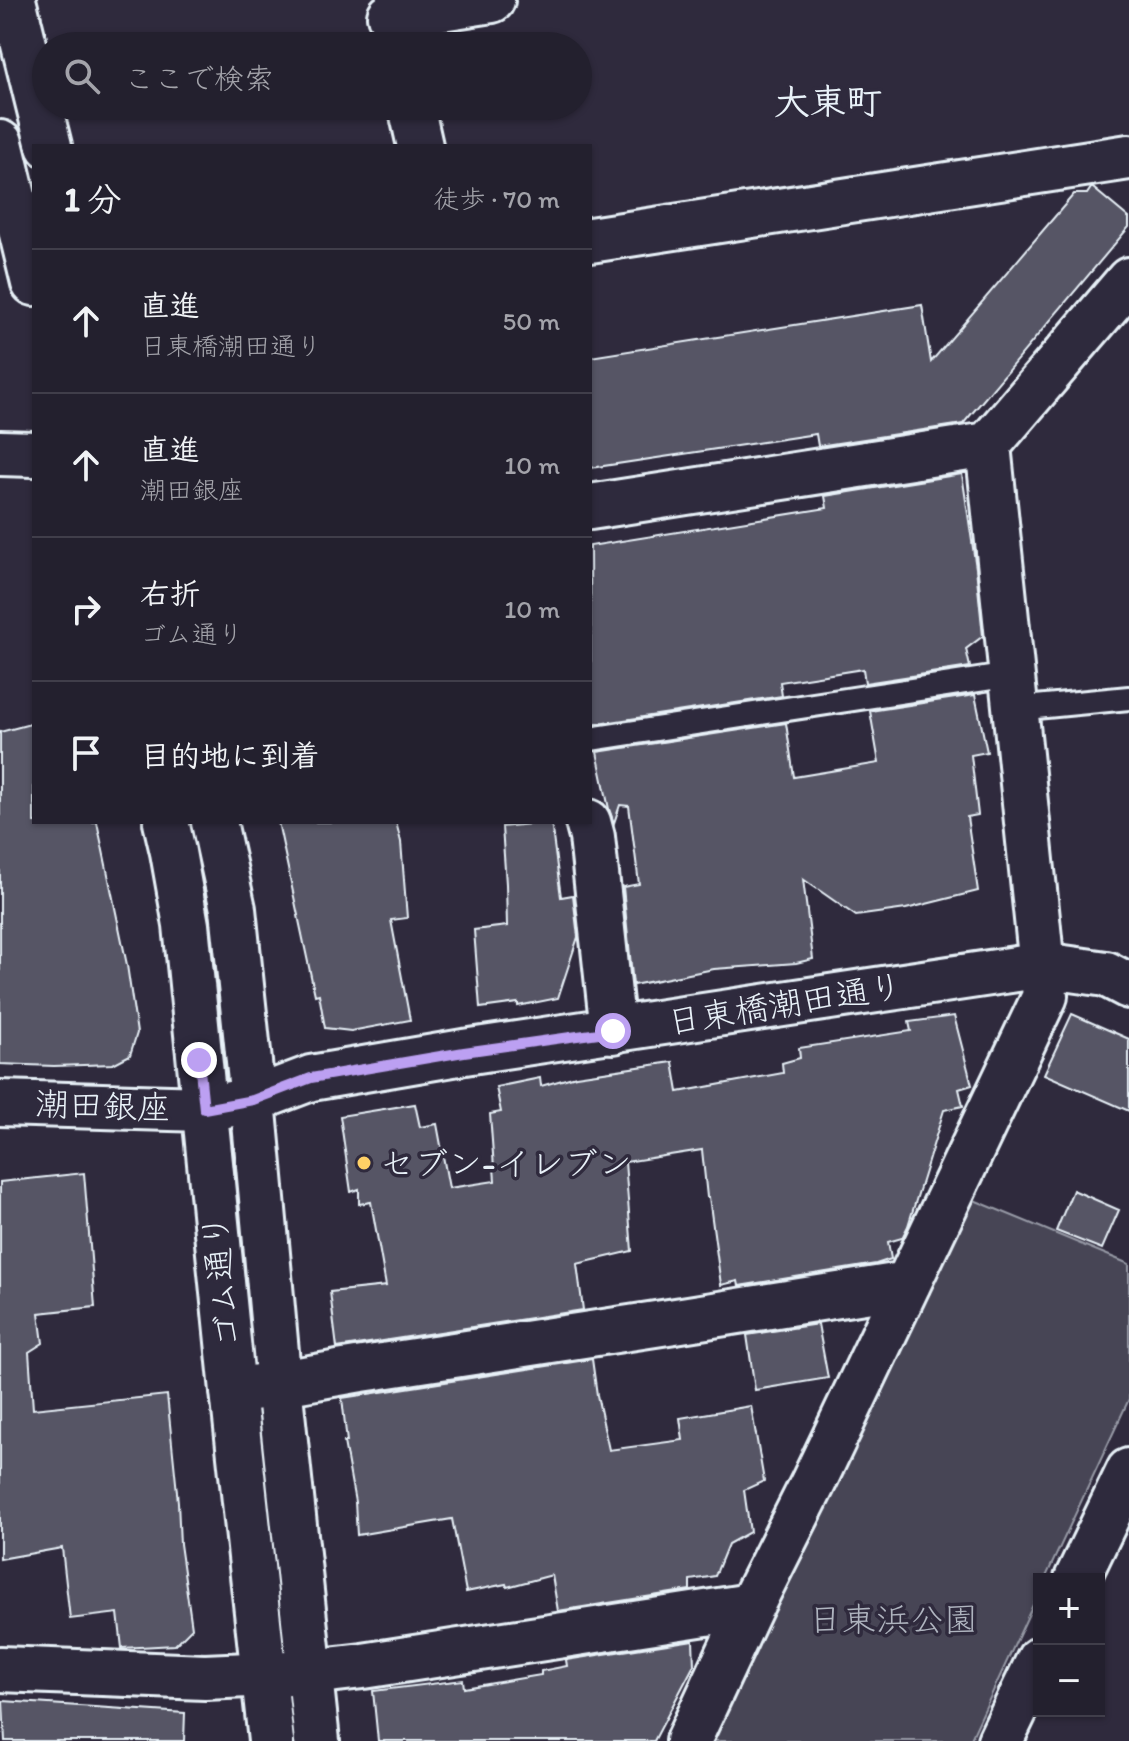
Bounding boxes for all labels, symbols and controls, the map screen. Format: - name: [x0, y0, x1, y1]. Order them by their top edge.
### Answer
- search box: [32, 32, 592, 120]
- icon: search: [60, 54, 104, 98]
- text: ここで検索: [124, 60, 274, 97]
- district label: 大東町: [774, 80, 882, 123]
- text: 1 分: [64, 179, 121, 220]
- text: 徒歩 · 70 m: [433, 183, 560, 215]
- text: 直進: [140, 287, 200, 324]
- icon: ahead: [64, 299, 108, 343]
- text: 50 m: [503, 305, 560, 337]
- text: 日東橋潮田通り: [140, 330, 322, 362]
- text: 直進: [140, 431, 200, 468]
- icon: ahead: [64, 443, 108, 487]
- text: 10 m: [504, 449, 560, 481]
- text: 潮田銀座: [140, 474, 244, 506]
- text: 右折: [140, 575, 200, 612]
- icon: right: [64, 587, 108, 631]
- text: 10 m: [504, 593, 560, 625]
- text: ゴム通り: [140, 618, 243, 650]
- icon: arrive: [64, 731, 108, 775]
- text: 目的地に到着: [140, 737, 320, 774]
- street label: 日東橋潮田通り: [664, 965, 906, 1043]
- route start: [595, 1013, 631, 1049]
- route end: [181, 1042, 217, 1078]
- street label: 潮田銀座: [34, 1083, 172, 1129]
- place label: セブン-イレブン: [380, 1143, 632, 1184]
- marker: セブン-イレブン: [355, 1154, 373, 1172]
- street label: ゴム通り: [194, 1212, 248, 1350]
- map controls: [1033, 1573, 1105, 1717]
- button: +: [1033, 1573, 1105, 1645]
- park label: 日東浜公園: [808, 1599, 978, 1640]
- button: −: [1033, 1645, 1105, 1717]

